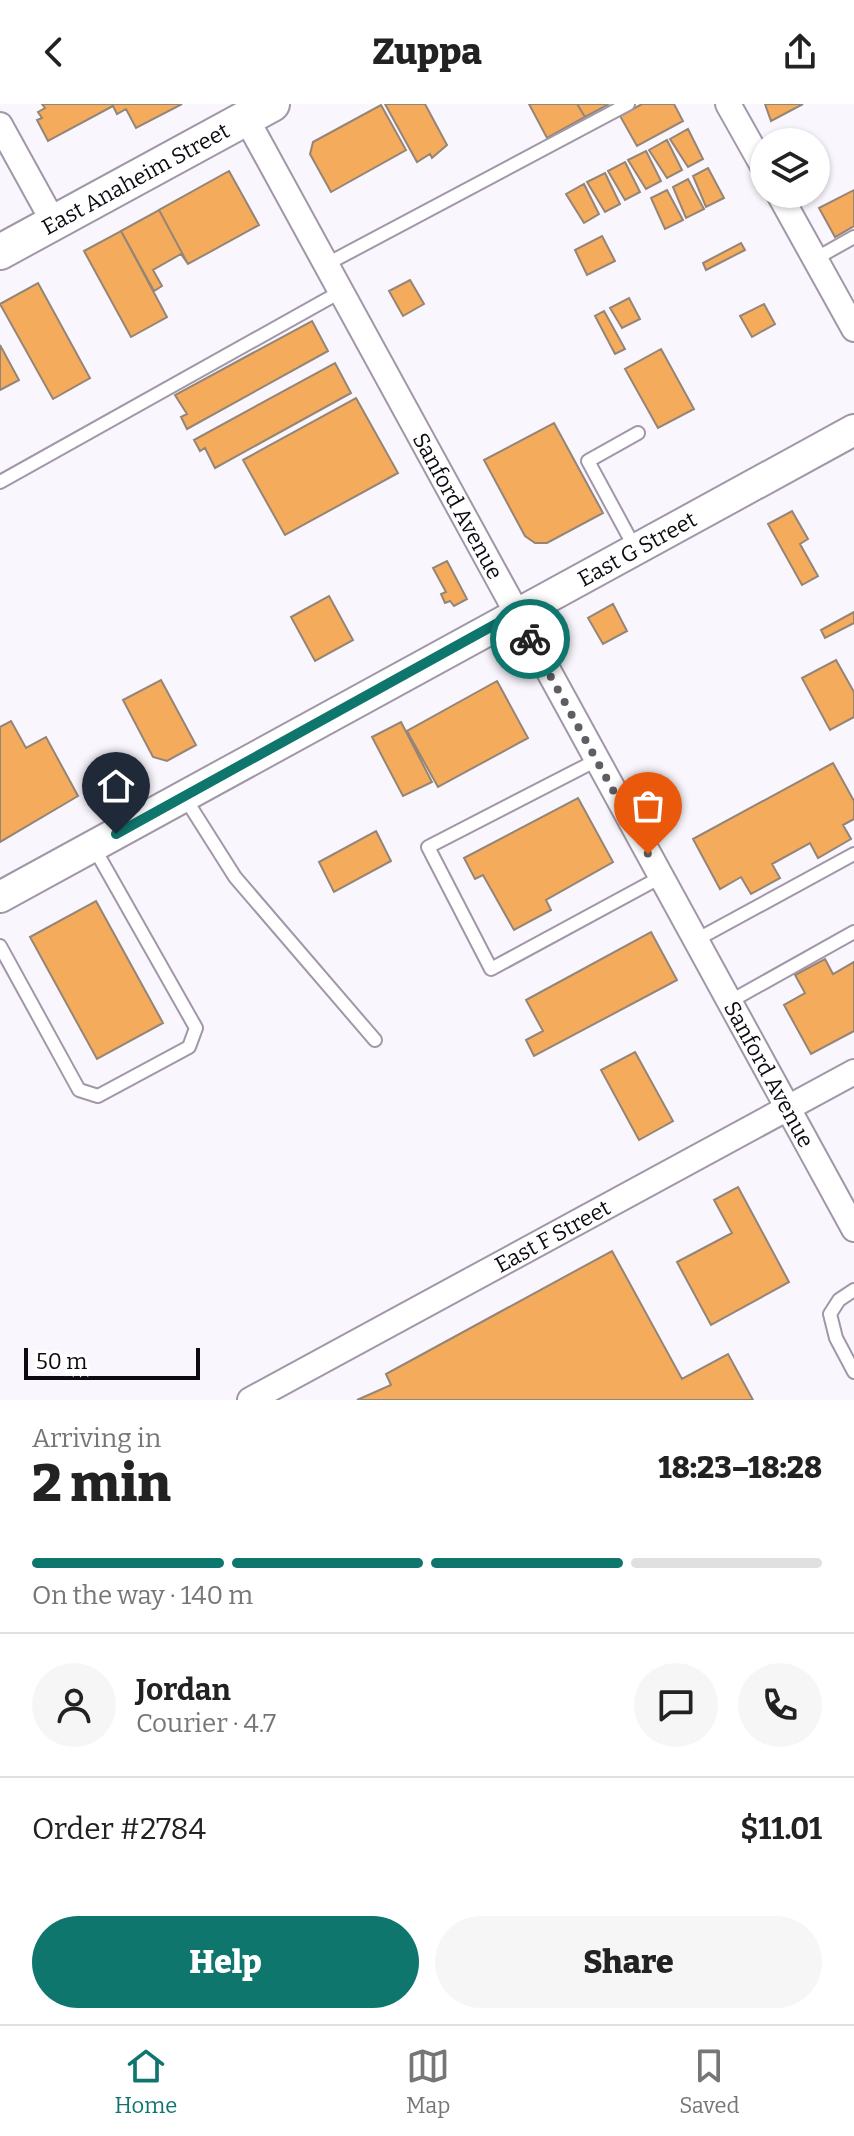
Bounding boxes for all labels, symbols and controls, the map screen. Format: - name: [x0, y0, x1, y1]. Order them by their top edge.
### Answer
- icon: back: [32, 30, 76, 74]
- text: Zuppa: [372, 30, 482, 74]
- icon: share: [778, 30, 822, 74]
- street label: East Anaheim Street: [37, 117, 234, 241]
- map controls: [750, 128, 830, 208]
- button: layers: [750, 128, 830, 208]
- street label: Sanford Avenue: [407, 428, 509, 584]
- street label: East G Street: [573, 506, 701, 592]
- courier: [490, 599, 570, 679]
- icon: bike: [508, 617, 552, 661]
- pin: [82, 752, 150, 834]
- icon: home: [94, 764, 138, 808]
- pin: [614, 772, 682, 854]
- icon: bag: [626, 784, 670, 828]
- street label: Sanford Avenue: [718, 997, 820, 1152]
- street label: East F Street: [490, 1194, 615, 1278]
- scale bar: [24, 1344, 200, 1380]
- text: 50 m: [36, 1348, 87, 1375]
- text: Arriving in: [32, 1423, 161, 1454]
- text: 18:23–18:28: [658, 1450, 822, 1486]
- text: 2 min: [32, 1452, 171, 1515]
- text: On the way · 140 m: [32, 1580, 253, 1611]
- button: person: [32, 1663, 116, 1747]
- button: chat: [634, 1663, 718, 1747]
- button: phone: [738, 1663, 822, 1747]
- text: Jordan: [136, 1672, 231, 1708]
- text: Courier · 4.7: [136, 1708, 276, 1739]
- text: Order #2784: [32, 1811, 206, 1847]
- text: $11.01: [740, 1811, 822, 1847]
- button: Help: [32, 1916, 419, 2008]
- button: Share: [435, 1916, 822, 2008]
- tab: Home: [114, 2044, 177, 2119]
- tab: Map: [406, 2044, 450, 2119]
- tab: Saved: [679, 2044, 740, 2119]

